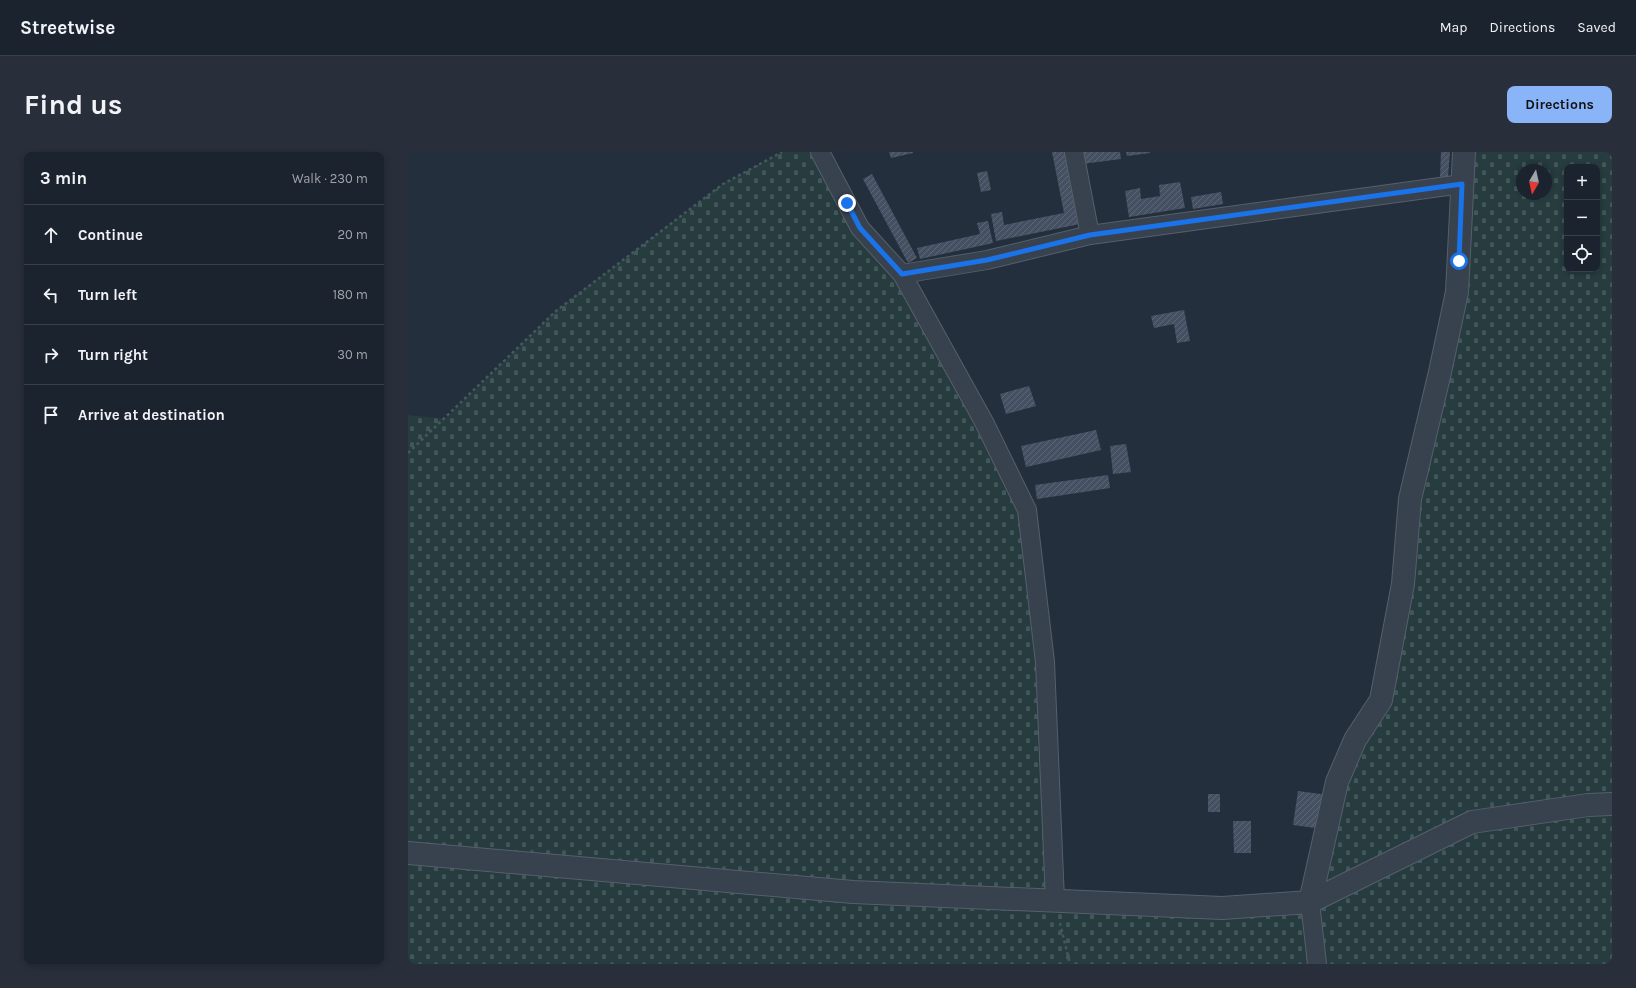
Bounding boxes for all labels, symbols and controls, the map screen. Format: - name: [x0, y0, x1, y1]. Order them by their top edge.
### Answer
- text: Streetwise: [20, 17, 115, 39]
- text: Map: [1440, 19, 1468, 36]
- text: Directions: [1490, 19, 1555, 36]
- text: Saved: [1577, 19, 1616, 36]
- button: Directions: [1507, 86, 1612, 123]
- text: Find us: [24, 88, 123, 121]
- north arrow: [1516, 164, 1552, 200]
- map controls: [1564, 164, 1600, 272]
- button: +: [1564, 164, 1600, 200]
- text: 3 min: [40, 168, 87, 188]
- text: Walk · 230 m: [292, 171, 368, 186]
- route end: [838, 194, 856, 212]
- button: −: [1564, 200, 1600, 236]
- icon: ahead: [40, 224, 62, 246]
- text: Continue: [78, 226, 143, 244]
- text: 20 m: [338, 227, 368, 242]
- button: locate: [1564, 236, 1600, 272]
- route start: [1450, 252, 1468, 270]
- icon: left: [40, 284, 62, 306]
- text: Turn left: [78, 286, 137, 304]
- text: 180 m: [333, 287, 368, 302]
- icon: right: [40, 344, 62, 366]
- text: Turn right: [78, 346, 148, 364]
- text: 30 m: [337, 347, 368, 362]
- icon: arrive: [40, 404, 62, 426]
- text: Arrive at destination: [78, 406, 225, 424]

